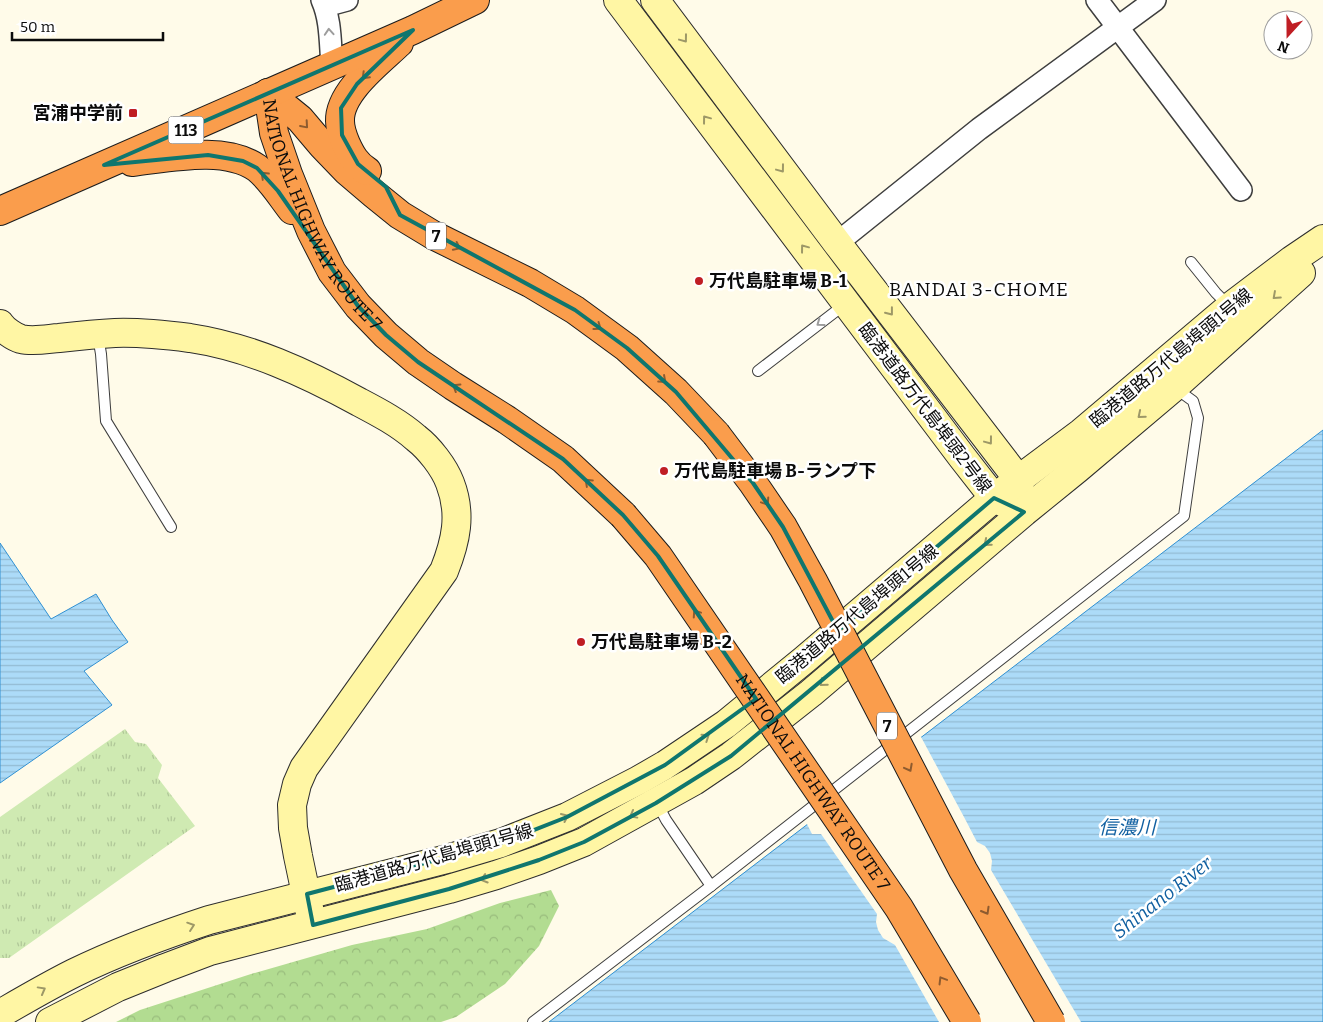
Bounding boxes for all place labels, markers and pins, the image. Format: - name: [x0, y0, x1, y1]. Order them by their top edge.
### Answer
- place label: 宮浦中学前: [33, 102, 123, 124]
- marker: 宮浦中学前: [127, 107, 139, 119]
- place label: 万代島駐車場 B-1: [709, 270, 847, 292]
- marker: 万代島駐車場 B-1: [693, 275, 705, 287]
- place label: 万代島駐車場 B-ランプ下: [674, 460, 876, 482]
- marker: 万代島駐車場 B-ランプ下: [658, 465, 670, 477]
- place label: 万代島駐車場 B-2: [591, 631, 732, 653]
- marker: 万代島駐車場 B-2: [575, 636, 587, 648]

